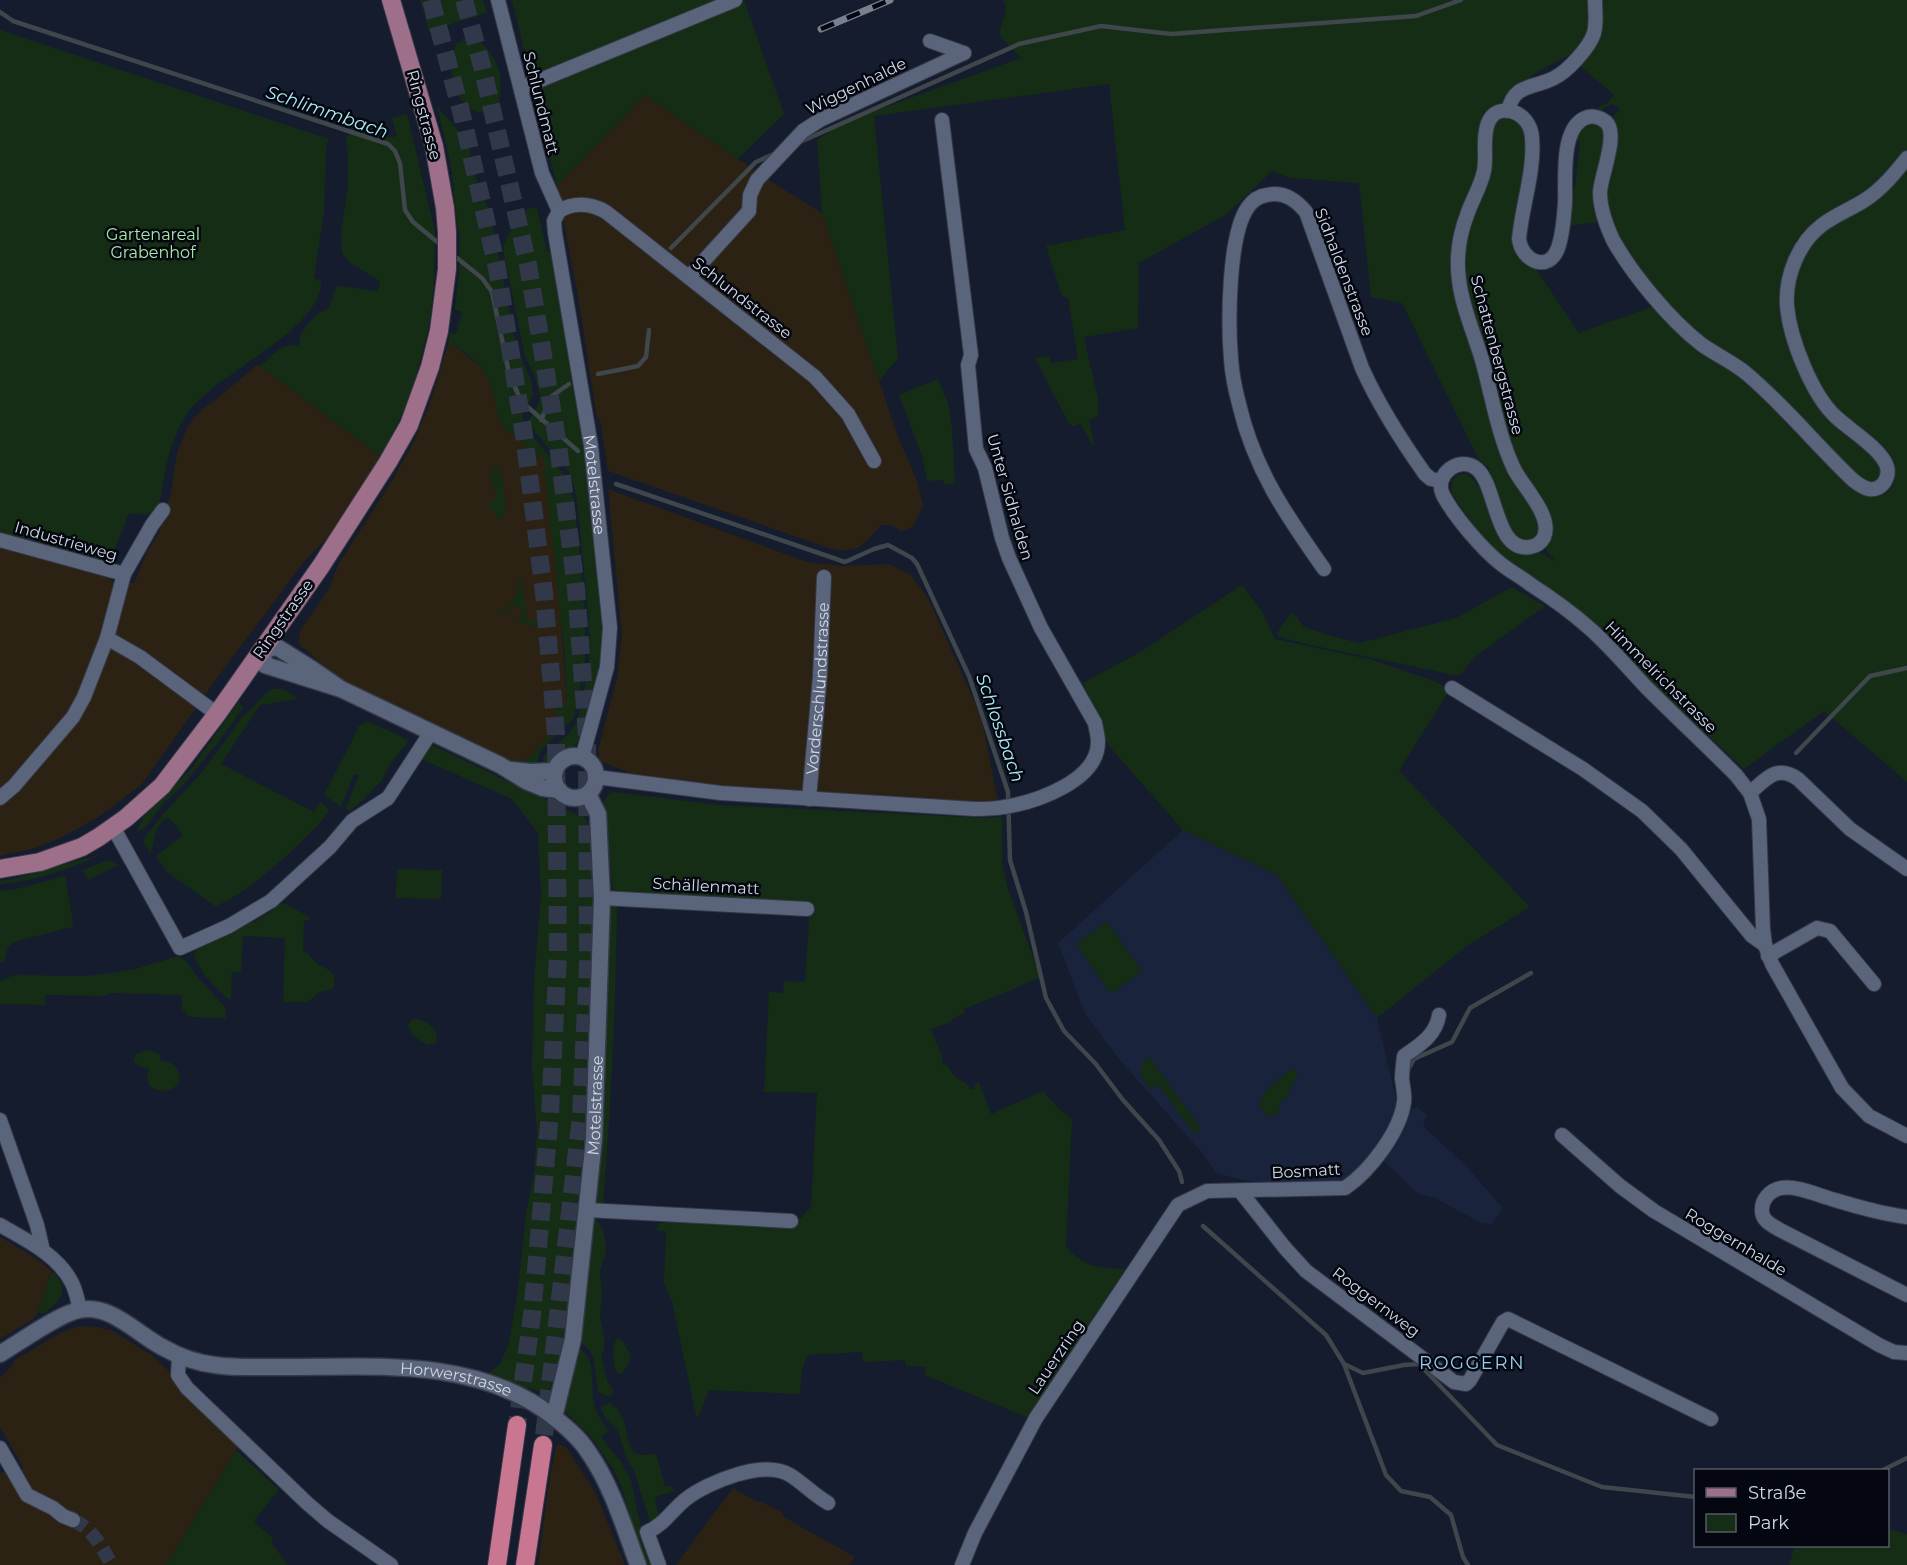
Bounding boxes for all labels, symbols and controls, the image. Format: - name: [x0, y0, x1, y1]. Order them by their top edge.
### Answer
- street label: Schlundmatt: [519, 50, 563, 157]
- street label: Wiggenhalde: [803, 54, 909, 118]
- street label: Ringstrasse: [403, 68, 445, 162]
- water label: Schlimmbach: [263, 81, 391, 143]
- street label: Sidhaldenstrasse: [1311, 205, 1377, 339]
- park label: Gartenareal Grabenhof: [106, 225, 200, 262]
- street label: Schlundstrasse: [688, 253, 796, 343]
- street label: Schattenbergstrasse: [1467, 273, 1527, 437]
- street label: Unter Sidhalden: [983, 431, 1037, 563]
- street label: Motelstrasse: [580, 433, 610, 535]
- street label: Industrieweg: [12, 517, 120, 565]
- street label: Ringstrasse: [249, 576, 317, 662]
- street label: Vorderschlundstrasse: [802, 602, 832, 775]
- street label: Himmelrichstrasse: [1601, 617, 1721, 737]
- water label: Schlossbach: [971, 671, 1029, 785]
- street label: Schällenmatt: [652, 874, 761, 898]
- street label: Motelstrasse: [583, 1055, 606, 1156]
- street label: Bosmatt: [1271, 1160, 1341, 1182]
- street label: Roggernhalde: [1682, 1204, 1790, 1280]
- street label: Roggernweg: [1329, 1263, 1423, 1341]
- street label: Lauerzring: [1024, 1316, 1088, 1398]
- district label: ROGGERN: [1419, 1352, 1525, 1374]
- street label: Horwerstrasse: [400, 1358, 515, 1400]
- legend: [1694, 1469, 1889, 1547]
- text: Straße: [1748, 1482, 1807, 1504]
- text: Park: [1748, 1512, 1789, 1534]

